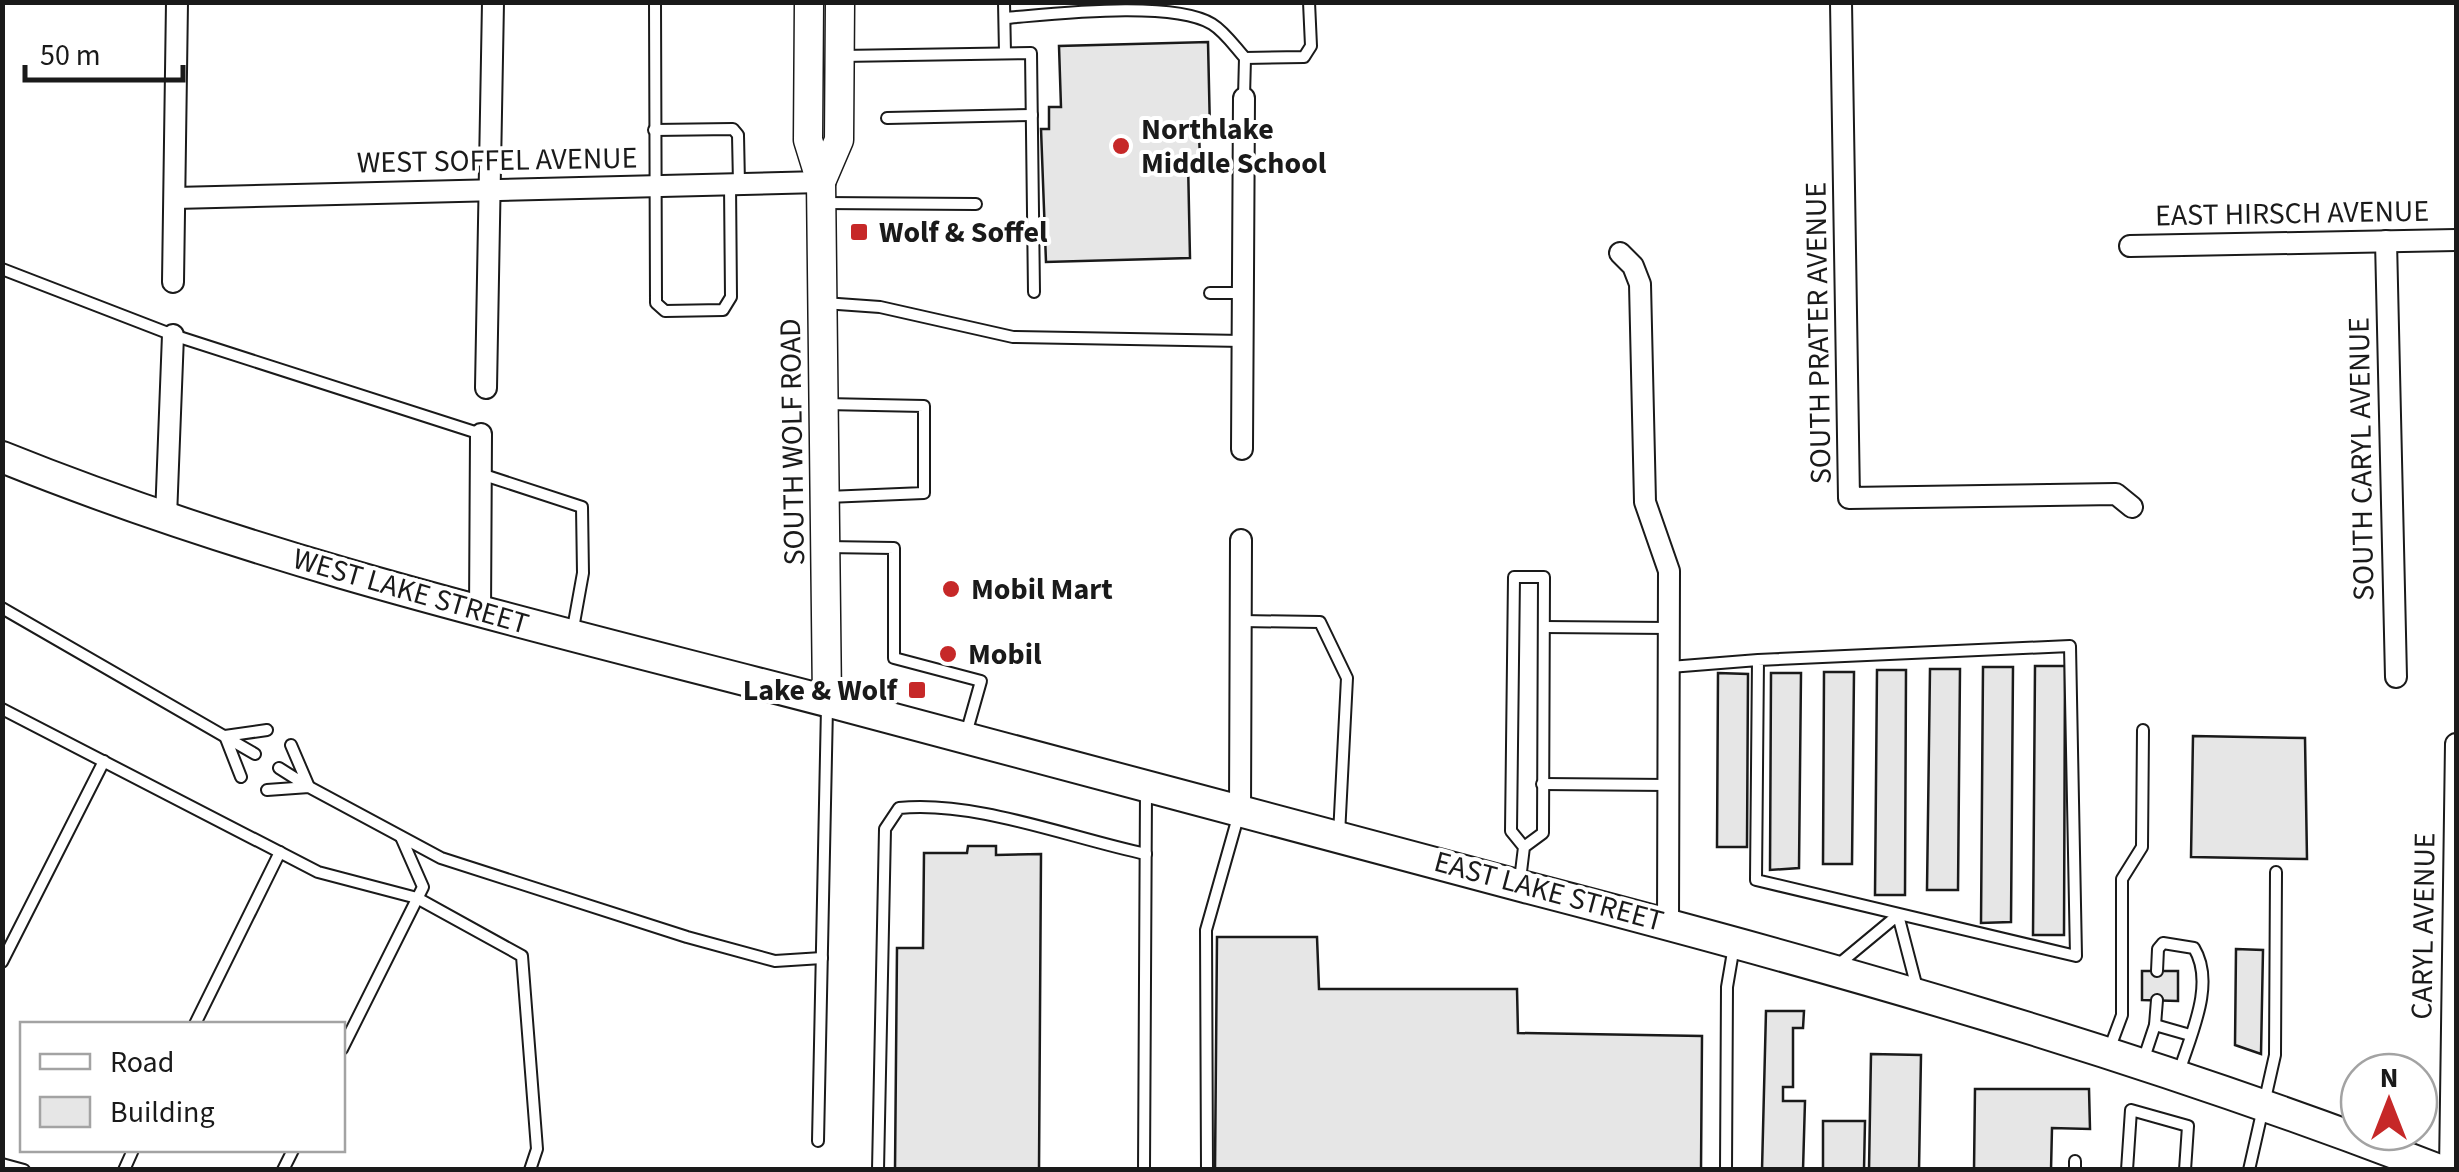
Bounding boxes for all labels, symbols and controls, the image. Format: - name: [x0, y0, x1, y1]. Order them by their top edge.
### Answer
- scale bar: [25, 20, 182, 82]
- text: 50 m: [40, 34, 101, 77]
- place label: Northlake Middle School: [1141, 108, 1327, 185]
- marker: Northlake Middle School: [1110, 135, 1132, 157]
- street label: WEST SOFFEL AVENUE: [356, 137, 638, 184]
- street label: SOUTH PRATER AVENUE: [1794, 182, 1843, 484]
- street label: EAST HIRSCH AVENUE: [2155, 190, 2429, 237]
- place label: Wolf & Soffel: [879, 211, 1048, 254]
- marker: Wolf & Soffel: [848, 221, 870, 243]
- street label: SOUTH CARYL AVENUE: [2338, 317, 2385, 601]
- street label: SOUTH WOLF ROAD: [769, 318, 816, 566]
- street label: WEST LAKE STREET: [288, 537, 534, 646]
- place label: Mobil Mart: [971, 568, 1113, 611]
- marker: Mobil Mart: [940, 578, 962, 600]
- place label: Mobil: [968, 633, 1042, 676]
- marker: Mobil: [937, 643, 959, 665]
- place label: Lake & Wolf: [743, 669, 899, 712]
- marker: Lake & Wolf: [906, 679, 928, 701]
- street label: CARYL AVENUE: [2400, 832, 2447, 1020]
- street label: EAST LAKE STREET: [1429, 840, 1668, 943]
- legend: [20, 1022, 345, 1152]
- text: Road: [110, 1041, 174, 1084]
- north arrow: [2339, 1052, 2439, 1152]
- text: N: [2380, 1058, 2398, 1098]
- text: Building: [110, 1091, 215, 1134]

